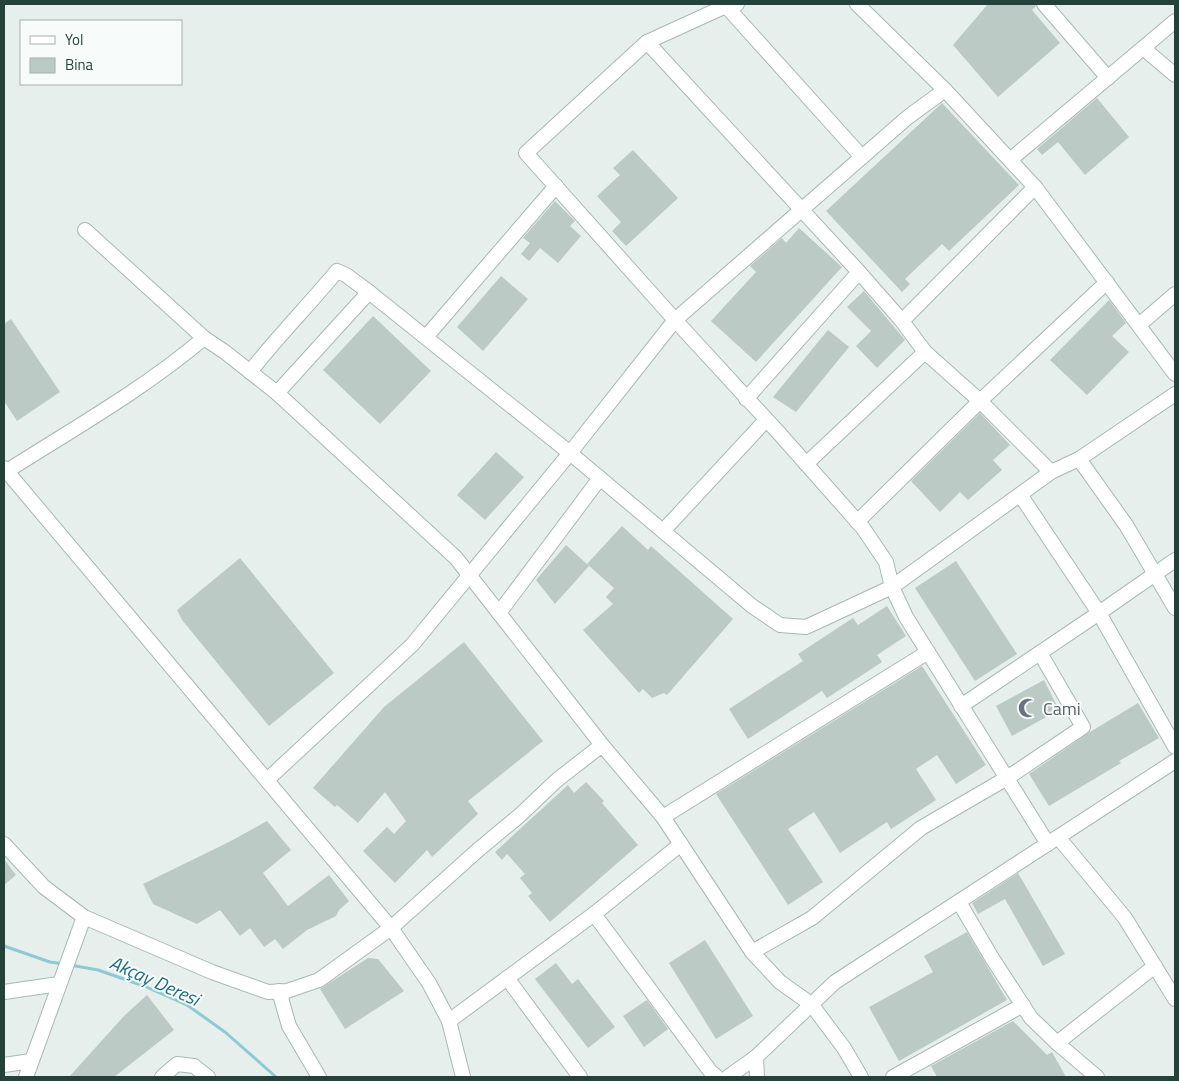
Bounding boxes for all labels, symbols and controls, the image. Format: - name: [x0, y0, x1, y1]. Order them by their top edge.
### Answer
- legend: [20, 20, 182, 85]
- text: Yol: [65, 28, 83, 51]
- text: Bina: [65, 53, 94, 76]
- place label: Cami: [1043, 695, 1081, 722]
- mosque icon: Cami: [1017, 697, 1039, 719]
- water label: Akçay Deresi: [105, 947, 206, 1014]

